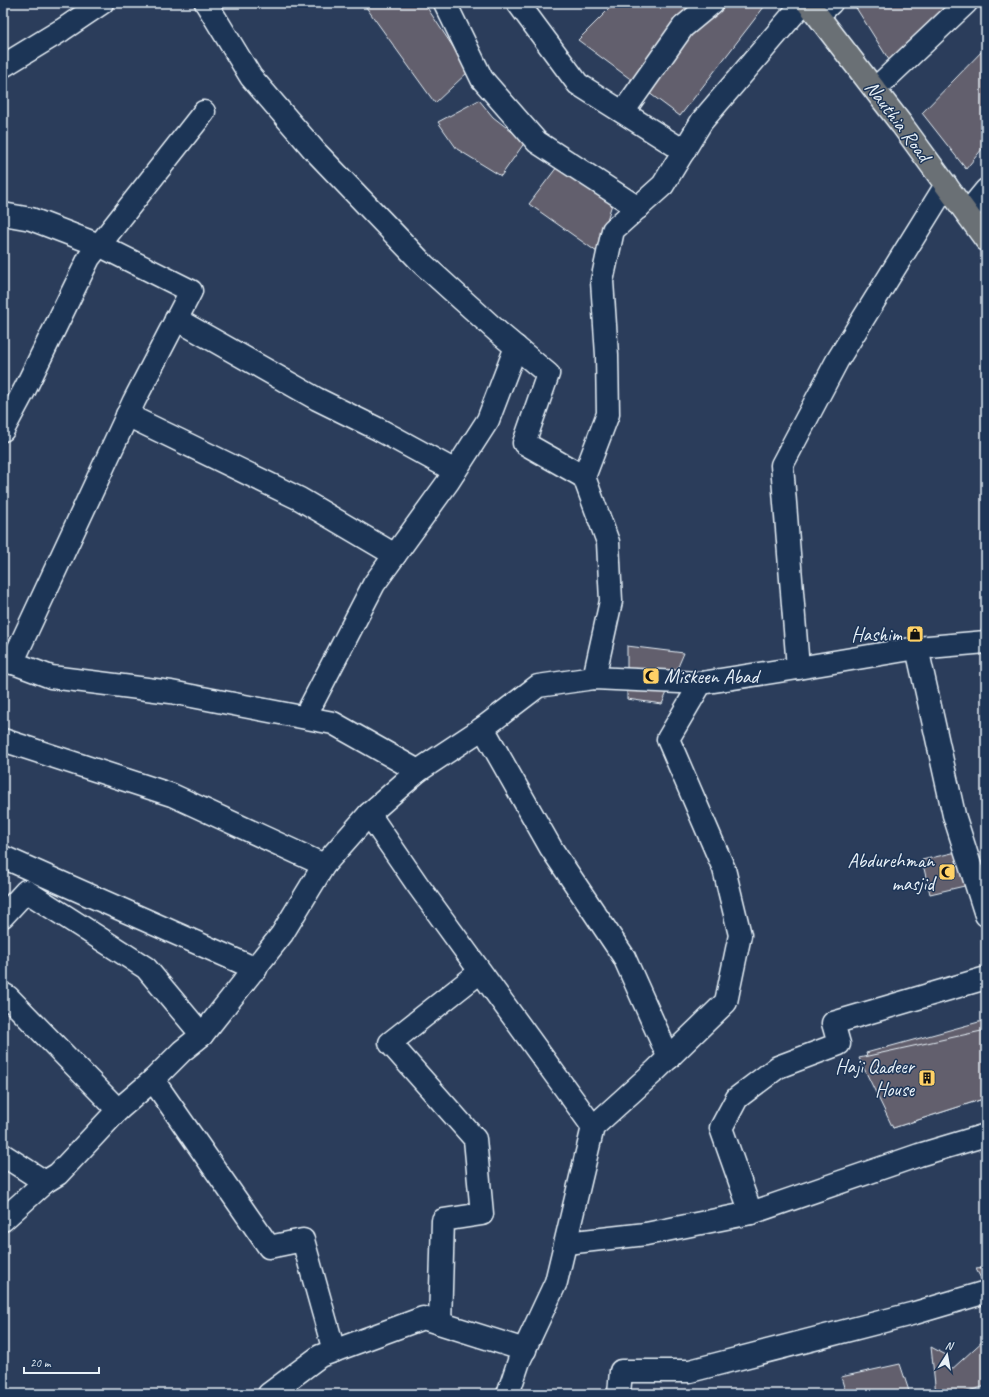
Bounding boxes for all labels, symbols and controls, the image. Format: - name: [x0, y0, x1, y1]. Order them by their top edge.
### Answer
- street label: Nauthia Road: [859, 76, 938, 169]
- place label: Hashim: [851, 622, 903, 647]
- shop icon: Hashim: [905, 624, 925, 644]
- place label: Miskeen Abad: [664, 664, 762, 689]
- mosque icon: Miskeen Abad: [641, 666, 661, 686]
- place label: Abdurehman masjid: [848, 848, 937, 896]
- mosque icon: Abdurehman masjid: [937, 862, 957, 882]
- place label: Haji Qadeer House: [835, 1054, 916, 1102]
- building icon: Haji Qadeer House: [917, 1068, 937, 1088]
- north arrow: [927, 1335, 967, 1375]
- text: N: [944, 1338, 956, 1353]
- scale bar: [24, 1349, 99, 1375]
- text: 20 m: [30, 1355, 52, 1371]

